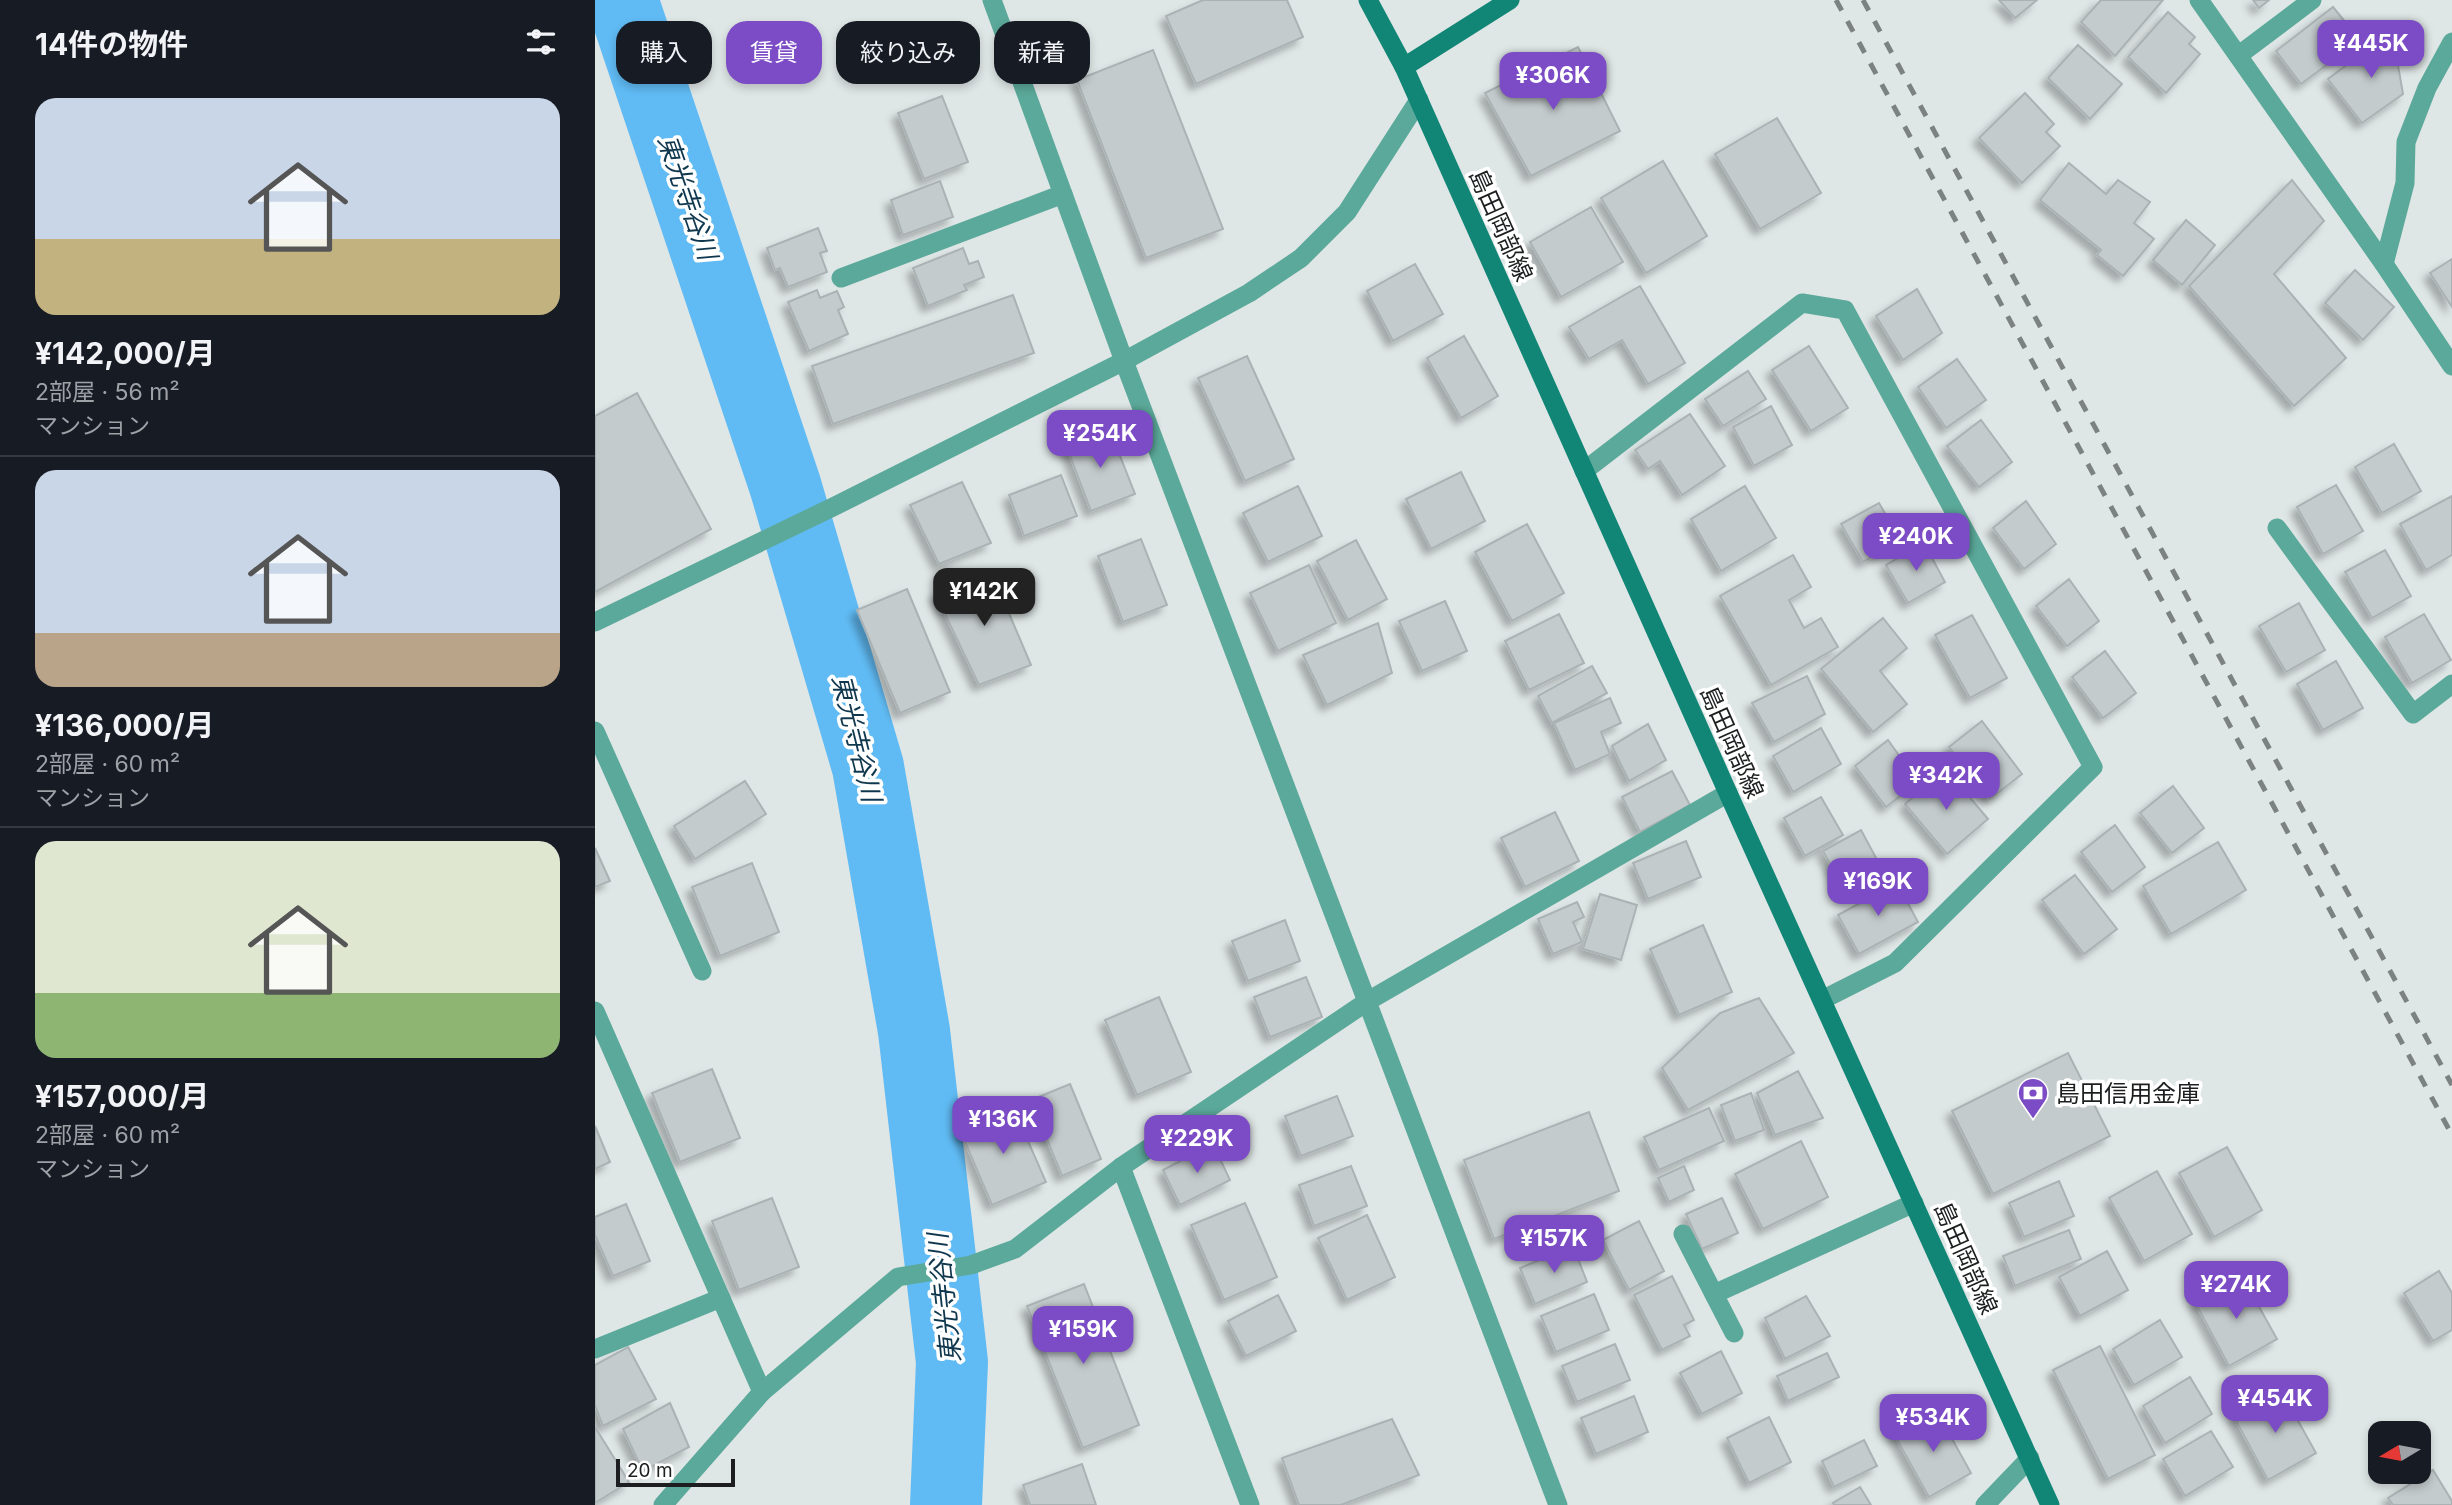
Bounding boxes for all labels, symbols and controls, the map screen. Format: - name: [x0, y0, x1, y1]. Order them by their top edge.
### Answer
- pin: ¥445K: [2322, 20, 2420, 80]
- chip: 購入: [616, 21, 712, 84]
- chip: 賃貸: [726, 21, 822, 84]
- chip: 絞り込み: [836, 21, 980, 84]
- chip: 新着: [994, 21, 1090, 84]
- icon: filters: [522, 23, 560, 61]
- text: 14件の物件: [35, 26, 188, 62]
- text: ¥445K: [2333, 29, 2409, 57]
- pin: ¥306K: [1504, 52, 1602, 112]
- text: ¥306K: [1516, 61, 1590, 89]
- water label: 東光寺谷川: [652, 130, 725, 266]
- icon: home: [235, 144, 361, 270]
- street label: 島田岡部線: [1463, 164, 1539, 286]
- text: ¥142,000/月: [35, 335, 216, 371]
- text: 2部屋 · 56 m²: [35, 378, 180, 406]
- pin: ¥254K: [1051, 410, 1149, 470]
- text: マンション: [35, 412, 150, 440]
- text: ¥254K: [1063, 419, 1137, 447]
- pin: ¥240K: [1867, 514, 1965, 573]
- icon: home: [235, 516, 361, 642]
- text: ¥240K: [1879, 522, 1953, 550]
- pin: ¥142K: [935, 568, 1033, 628]
- text: ¥142K: [949, 577, 1019, 605]
- water label: 東光寺谷川: [826, 671, 888, 808]
- street label: 島田岡部線: [1694, 681, 1770, 803]
- text: ¥136,000/月: [35, 707, 214, 743]
- text: 2部屋 · 60 m²: [35, 750, 180, 778]
- pin: ¥342K: [1897, 752, 1995, 812]
- text: ¥342K: [1909, 761, 1983, 789]
- text: マンション: [35, 784, 150, 812]
- pin: ¥169K: [1829, 858, 1927, 918]
- text: ¥169K: [1843, 867, 1913, 895]
- icon: home: [235, 887, 361, 1013]
- bank icon: 島田信用金庫: [2016, 1076, 2050, 1120]
- text: ¥157,000/月: [35, 1078, 209, 1114]
- place label: 島田信用金庫: [2056, 1079, 2200, 1108]
- pin: ¥136K: [954, 1096, 1052, 1156]
- text: ¥136K: [968, 1105, 1038, 1133]
- pin: ¥229K: [1148, 1116, 1246, 1175]
- text: 2部屋 · 60 m²: [35, 1121, 180, 1149]
- text: ¥229K: [1160, 1124, 1234, 1152]
- text: マンション: [35, 1155, 150, 1183]
- street label: 島田岡部線: [1928, 1197, 2004, 1319]
- pin: ¥157K: [1505, 1216, 1603, 1275]
- text: ¥157K: [1520, 1224, 1588, 1252]
- water label: 東光寺谷川: [921, 1229, 966, 1364]
- pin: ¥274K: [2187, 1262, 2285, 1321]
- text: ¥274K: [2200, 1270, 2272, 1298]
- pin: ¥159K: [1034, 1306, 1132, 1366]
- text: ¥159K: [1048, 1315, 1118, 1343]
- pin: ¥454K: [2226, 1376, 2324, 1435]
- text: ¥454K: [2237, 1384, 2313, 1412]
- pin: ¥534K: [1884, 1394, 1982, 1454]
- text: ¥534K: [1896, 1403, 1970, 1431]
- north arrow: [2368, 1421, 2431, 1484]
- map controls: [2368, 1421, 2431, 1484]
- scale bar: [616, 1456, 735, 1488]
- text: 20 m: [627, 1459, 673, 1482]

